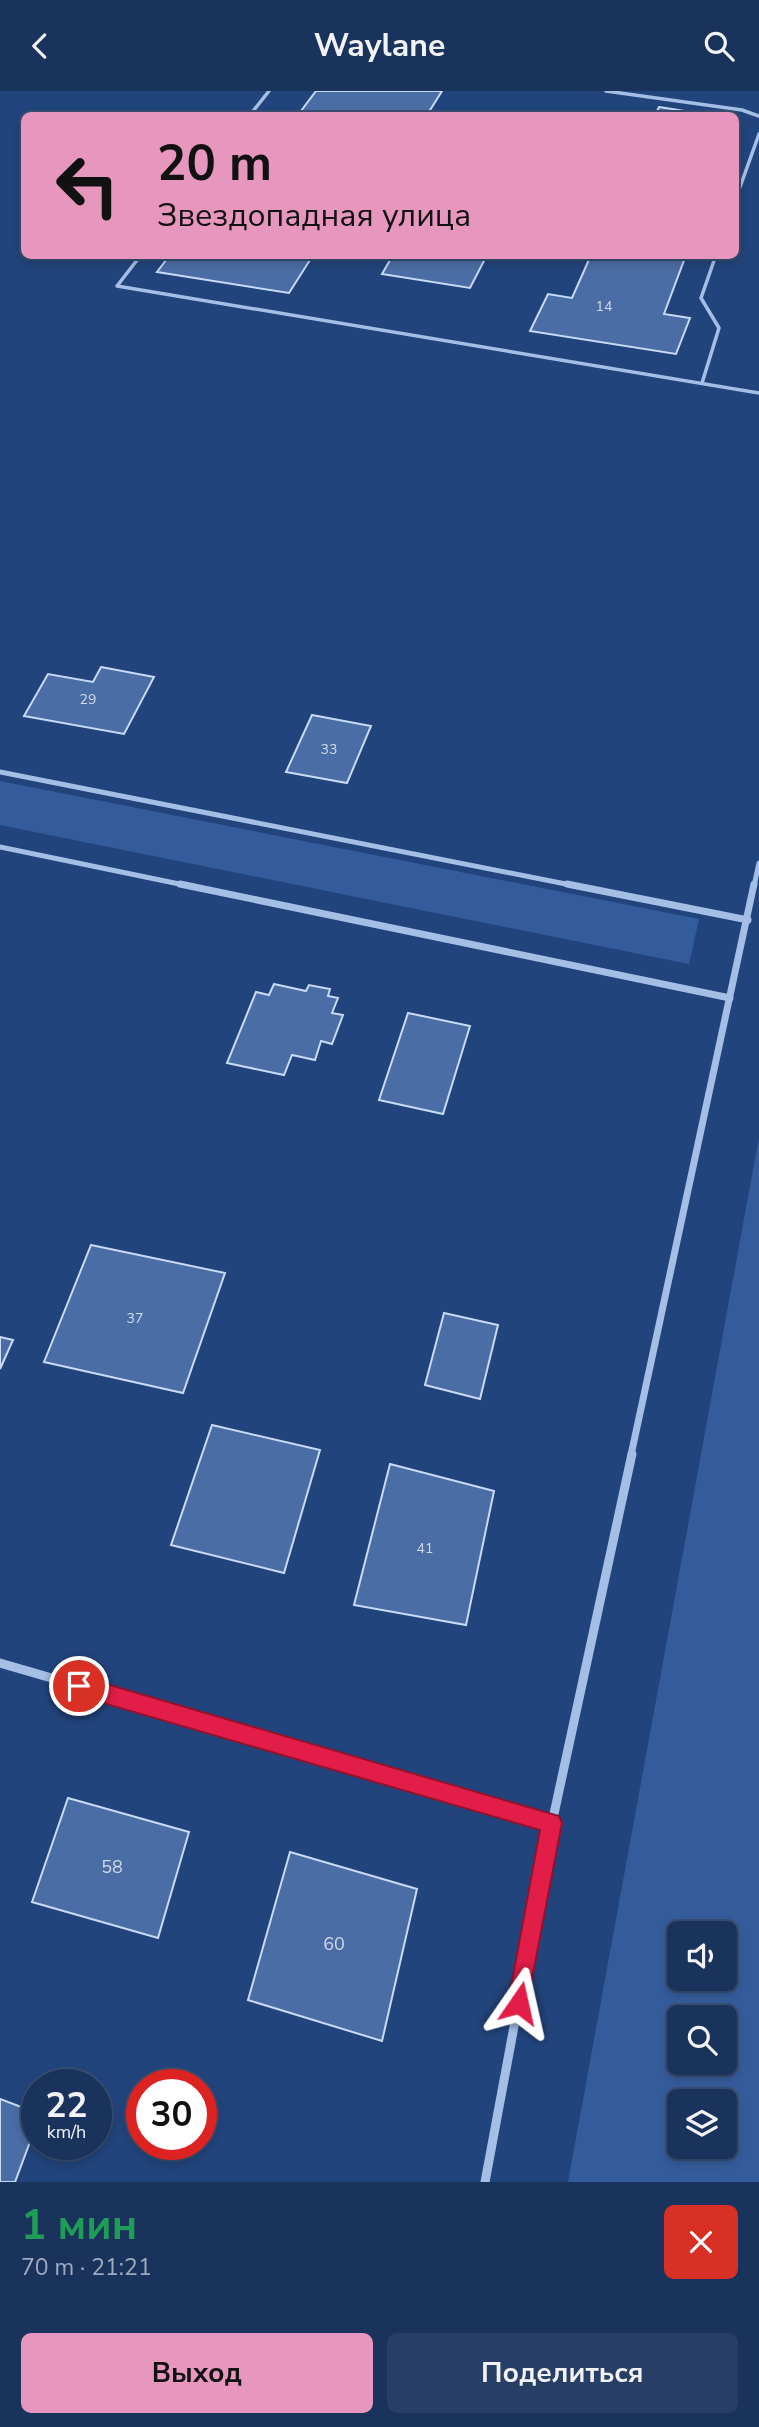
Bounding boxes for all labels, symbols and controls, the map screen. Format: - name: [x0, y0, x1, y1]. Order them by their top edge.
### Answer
- text: Waylane: [314, 24, 445, 67]
- icon: back: [21, 27, 59, 65]
- icon: search: [700, 27, 738, 65]
- text: 20 m: [157, 130, 272, 197]
- icon: left: [42, 140, 133, 231]
- text: Звездопадная улица: [157, 194, 471, 237]
- house number: 14: [596, 297, 612, 316]
- house number: 29: [80, 690, 96, 709]
- house number: 33: [321, 740, 337, 759]
- house number: 37: [127, 1309, 143, 1328]
- house number: 41: [417, 1539, 433, 1558]
- pin: [49, 1656, 109, 1716]
- icon: arrive: [60, 1667, 98, 1705]
- house number: 58: [101, 1855, 123, 1879]
- map controls: [667, 1921, 737, 2159]
- button: sound: [667, 1921, 737, 1991]
- house number: 60: [323, 1932, 345, 1956]
- position arrow: [482, 1966, 556, 2040]
- button: search: [667, 2005, 737, 2075]
- speed limit sign: 30: [126, 2069, 217, 2160]
- text: 22: [45, 2082, 88, 2129]
- button: layers: [667, 2089, 737, 2159]
- text: km/h: [47, 2120, 86, 2144]
- text: 1 мин: [21, 2197, 137, 2254]
- button: close: [664, 2205, 738, 2279]
- text: 70 m · 21:21: [21, 2252, 152, 2283]
- button: Выход: [21, 2333, 373, 2413]
- button: Поделиться: [387, 2333, 738, 2413]

